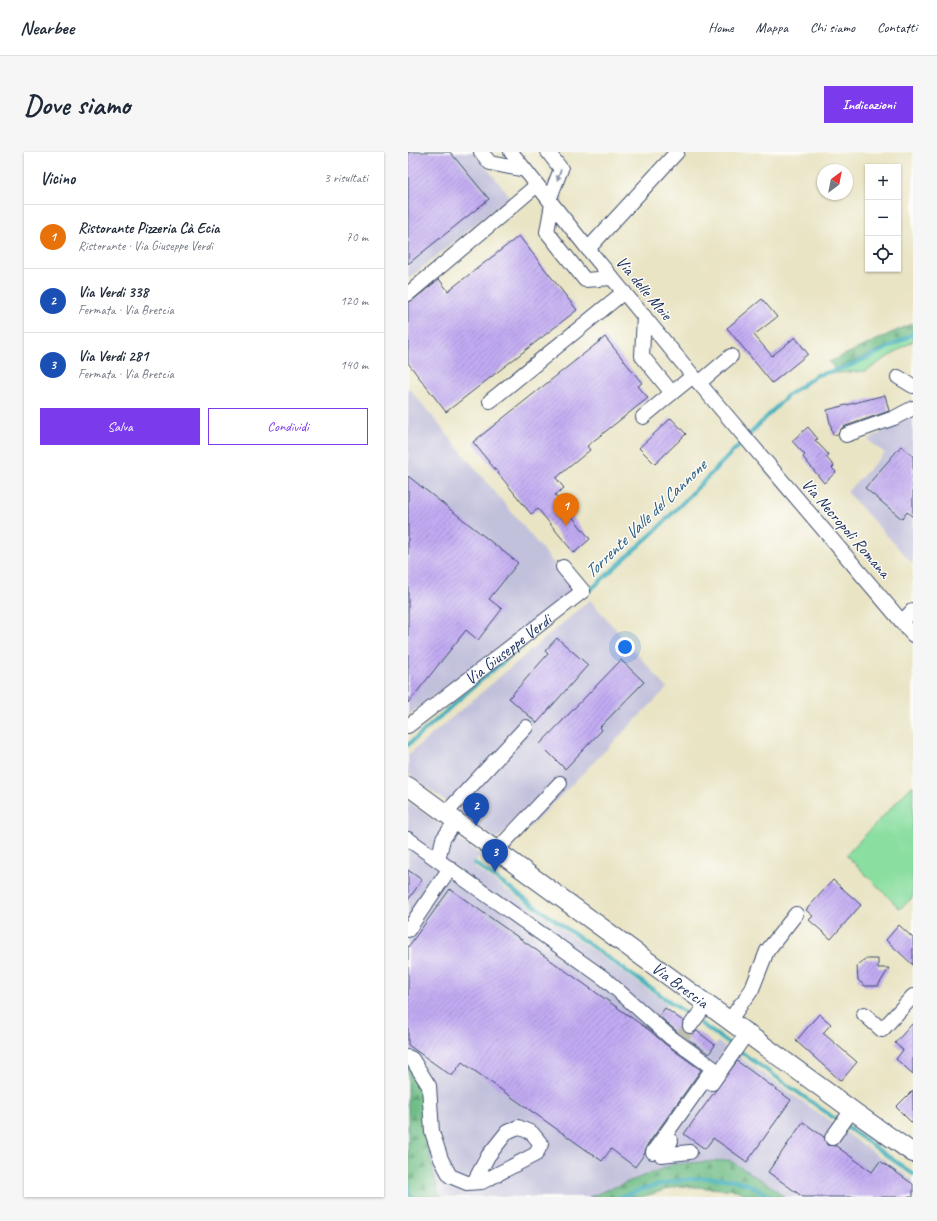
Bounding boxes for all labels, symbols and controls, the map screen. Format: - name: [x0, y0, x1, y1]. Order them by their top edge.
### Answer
- text: Nearbee: [20, 16, 74, 40]
- text: Home: [708, 19, 734, 36]
- text: Mappa: [756, 19, 788, 36]
- text: Chi siamo: [810, 19, 855, 36]
- text: Contatti: [877, 19, 917, 36]
- button: Indicazioni: [824, 86, 913, 123]
- text: Dove siamo: [24, 87, 130, 122]
- north arrow: [817, 164, 853, 200]
- map controls: [865, 164, 901, 272]
- button: +: [865, 164, 901, 200]
- text: Vicino: [40, 168, 75, 189]
- one-way arrow: [555, 169, 561, 181]
- text: 3 risultati: [324, 170, 368, 186]
- button: −: [865, 200, 901, 236]
- text: Ristorante Pizzeria Cà Ecia: [78, 219, 219, 238]
- text: 1: [50, 229, 56, 245]
- text: 70 m: [346, 229, 368, 245]
- button: locate: [865, 236, 901, 272]
- text: Ristorante · Via Giuseppe Verdi: [78, 238, 213, 254]
- street label: Via delle Moie: [611, 252, 678, 325]
- text: Via Verdi 338: [78, 283, 148, 302]
- text: 2: [50, 293, 56, 309]
- text: 120 m: [340, 293, 368, 309]
- text: Fermata · Via Brescia: [78, 302, 174, 318]
- text: Via Verdi 281: [78, 347, 148, 366]
- text: 3: [50, 357, 56, 373]
- text: 140 m: [340, 357, 368, 373]
- text: Fermata · Via Brescia: [78, 366, 174, 382]
- button: Salva: [40, 408, 200, 445]
- button: Condividi: [208, 408, 368, 445]
- water label: Torrente Valle del Cannone: [579, 453, 713, 583]
- street label: Via Necropoli Romana: [797, 474, 896, 584]
- pin: 1: [553, 493, 579, 526]
- street label: Via Giuseppe Verdi: [460, 608, 557, 689]
- your location: [615, 637, 635, 657]
- pin: 2: [463, 793, 489, 826]
- pin: 3: [482, 839, 508, 872]
- street label: Via Brescia: [648, 957, 714, 1013]

